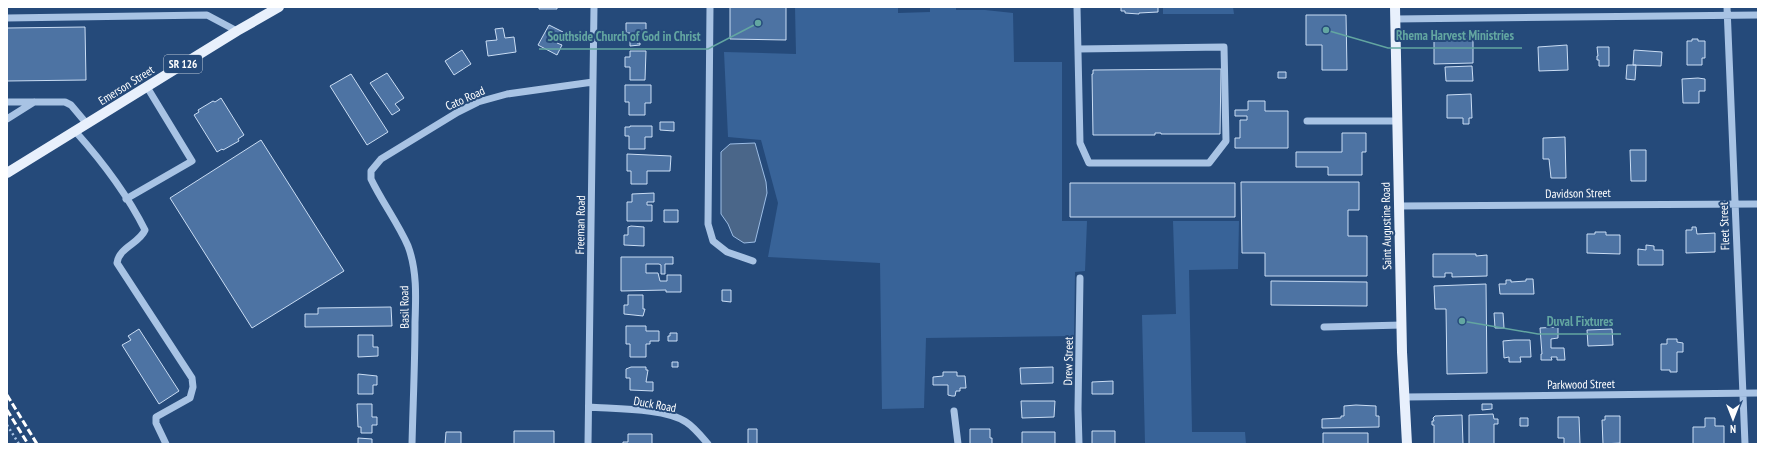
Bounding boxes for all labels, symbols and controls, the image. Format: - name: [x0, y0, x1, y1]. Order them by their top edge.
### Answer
- callout: Rhema Harvest Ministries: [1388, 23, 1522, 48]
- callout: Southside Church of God in Christ: [539, 24, 708, 49]
- text: Rhema Harvest Ministries: [1396, 27, 1514, 44]
- text: Southside Church of God in Christ: [547, 28, 701, 45]
- road number: SR 126: [164, 55, 202, 73]
- street label: Emerson Street: [95, 62, 157, 108]
- street label: Cato Road: [443, 83, 487, 113]
- street label: Saint Augustine Road: [1378, 182, 1394, 270]
- street label: Davidson Street: [1545, 185, 1612, 201]
- street label: Freeman Road: [572, 195, 588, 255]
- street label: Fleet Street: [1716, 201, 1732, 250]
- street label: Basil Road: [396, 285, 412, 329]
- callout: Duval Fixtures: [1538, 309, 1621, 334]
- text: Duval Fixtures: [1547, 313, 1614, 330]
- street label: Drew Street: [1060, 336, 1076, 385]
- street label: Parkwood Street: [1547, 376, 1616, 392]
- street label: Duck Road: [632, 393, 678, 415]
- north arrow: [1713, 399, 1753, 439]
- text: N: [1730, 422, 1736, 436]

